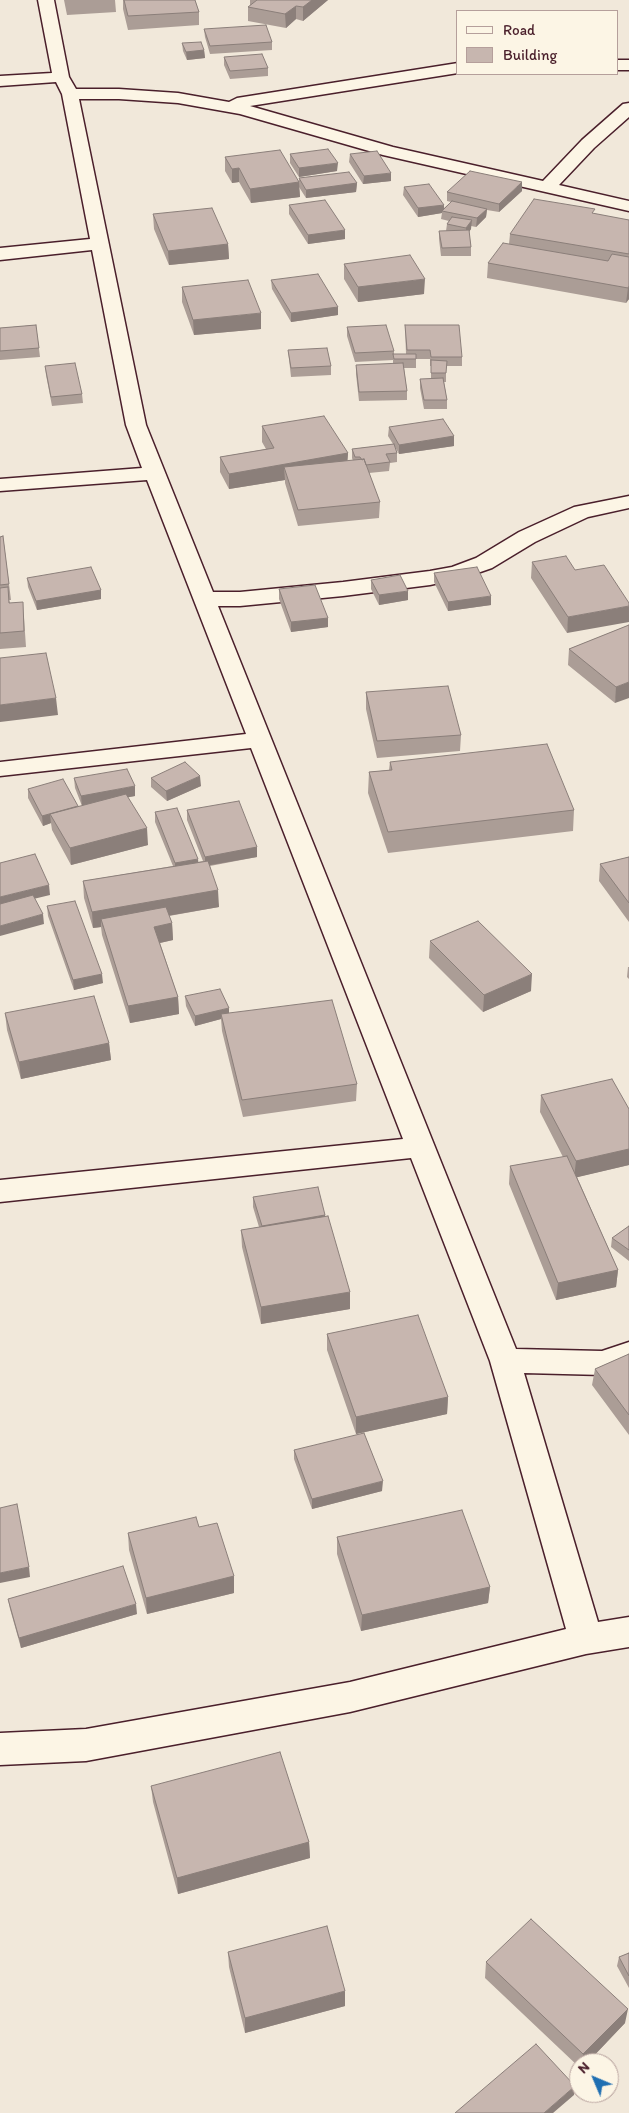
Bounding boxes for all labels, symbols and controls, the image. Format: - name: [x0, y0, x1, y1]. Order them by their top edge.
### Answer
- legend: [456, 10, 619, 75]
- text: Road: [503, 21, 535, 39]
- text: Building: [503, 46, 557, 64]
- north arrow: [569, 2053, 619, 2103]
- text: N: [574, 2058, 593, 2077]

